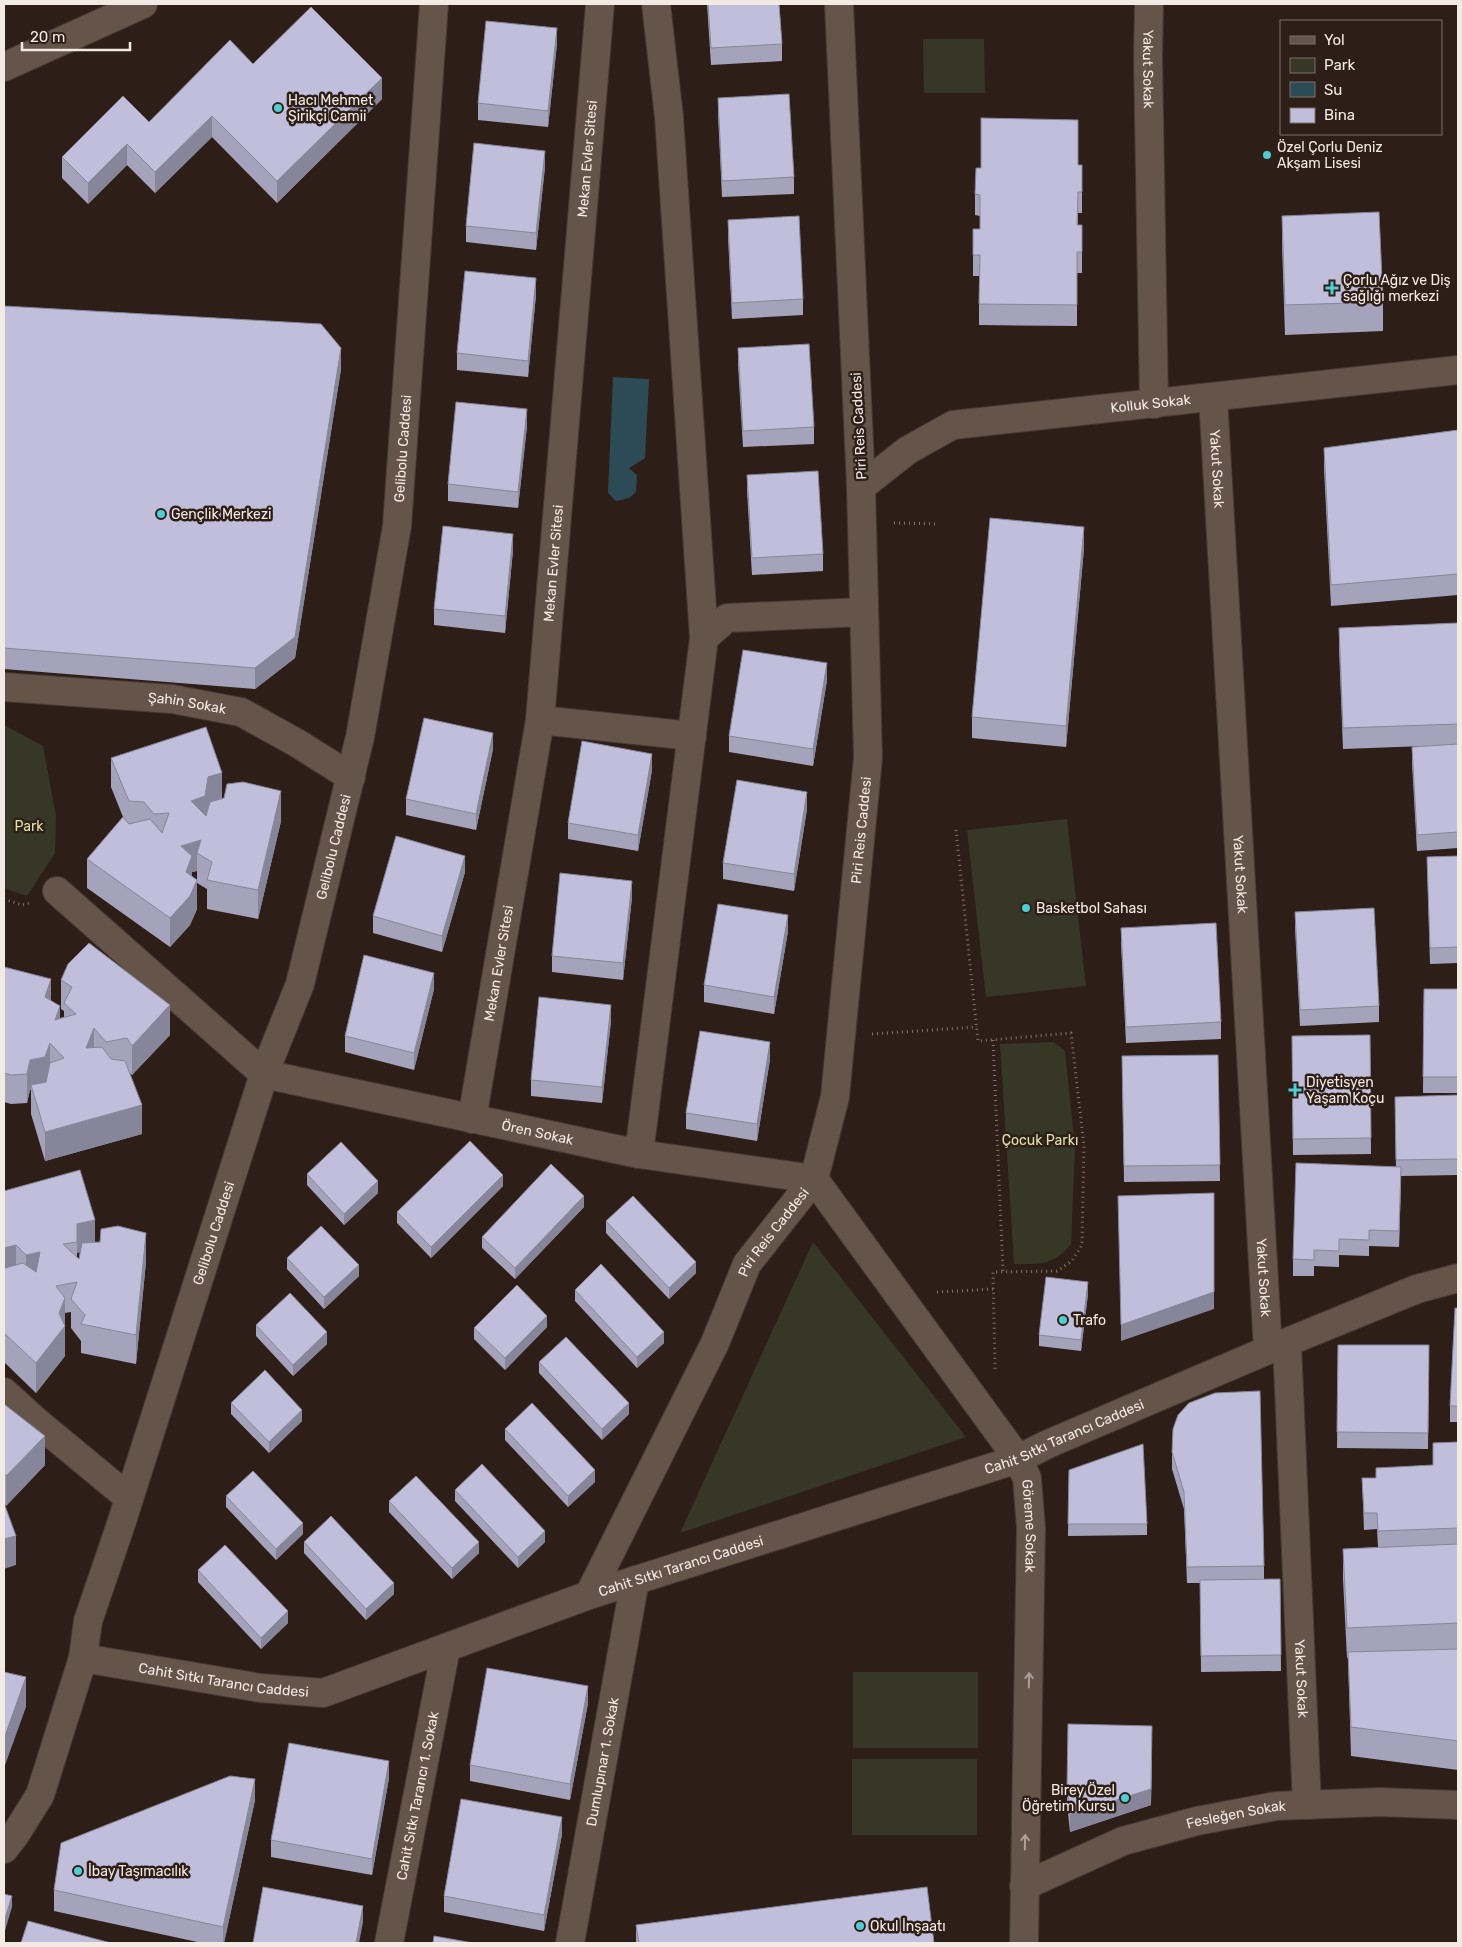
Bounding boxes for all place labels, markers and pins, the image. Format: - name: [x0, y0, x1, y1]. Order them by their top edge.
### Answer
- place label: Hacı Mehmet Şirikçi Camii: [288, 92, 374, 125]
- marker: Hacı Mehmet Şirikçi Camii: [272, 102, 284, 114]
- place label: Özel Çorlu Deniz Akşam Lisesi: [1277, 139, 1383, 172]
- marker: Özel Çorlu Deniz Akşam Lisesi: [1261, 149, 1273, 161]
- place label: Çorlu Ağız ve Diş sağlığı merkezi: [1343, 272, 1451, 305]
- marker: Çorlu Ağız ve Diş sağlığı merkezi: [1325, 281, 1339, 295]
- place label: Gençlik Merkezi: [171, 506, 271, 523]
- marker: Gençlik Merkezi: [155, 508, 167, 520]
- place label: Basketbol Sahası: [1036, 900, 1147, 917]
- marker: Basketbol Sahası: [1020, 902, 1032, 914]
- place label: Diyetisyen Yaşam Koçu: [1306, 1074, 1384, 1107]
- marker: Diyetisyen Yaşam Koçu: [1288, 1083, 1302, 1097]
- place label: Trafo: [1073, 1312, 1106, 1329]
- marker: Trafo: [1057, 1314, 1069, 1326]
- place label: Birey Özel Öğretim Kursu: [1022, 1782, 1115, 1815]
- marker: Birey Özel Öğretim Kursu: [1119, 1792, 1131, 1804]
- place label: İbay Taşımacılık: [88, 1863, 189, 1880]
- marker: İbay Taşımacılık: [72, 1865, 84, 1877]
- place label: Okul İnşaatı: [870, 1918, 946, 1935]
- marker: Okul İnşaatı: [854, 1920, 866, 1932]

